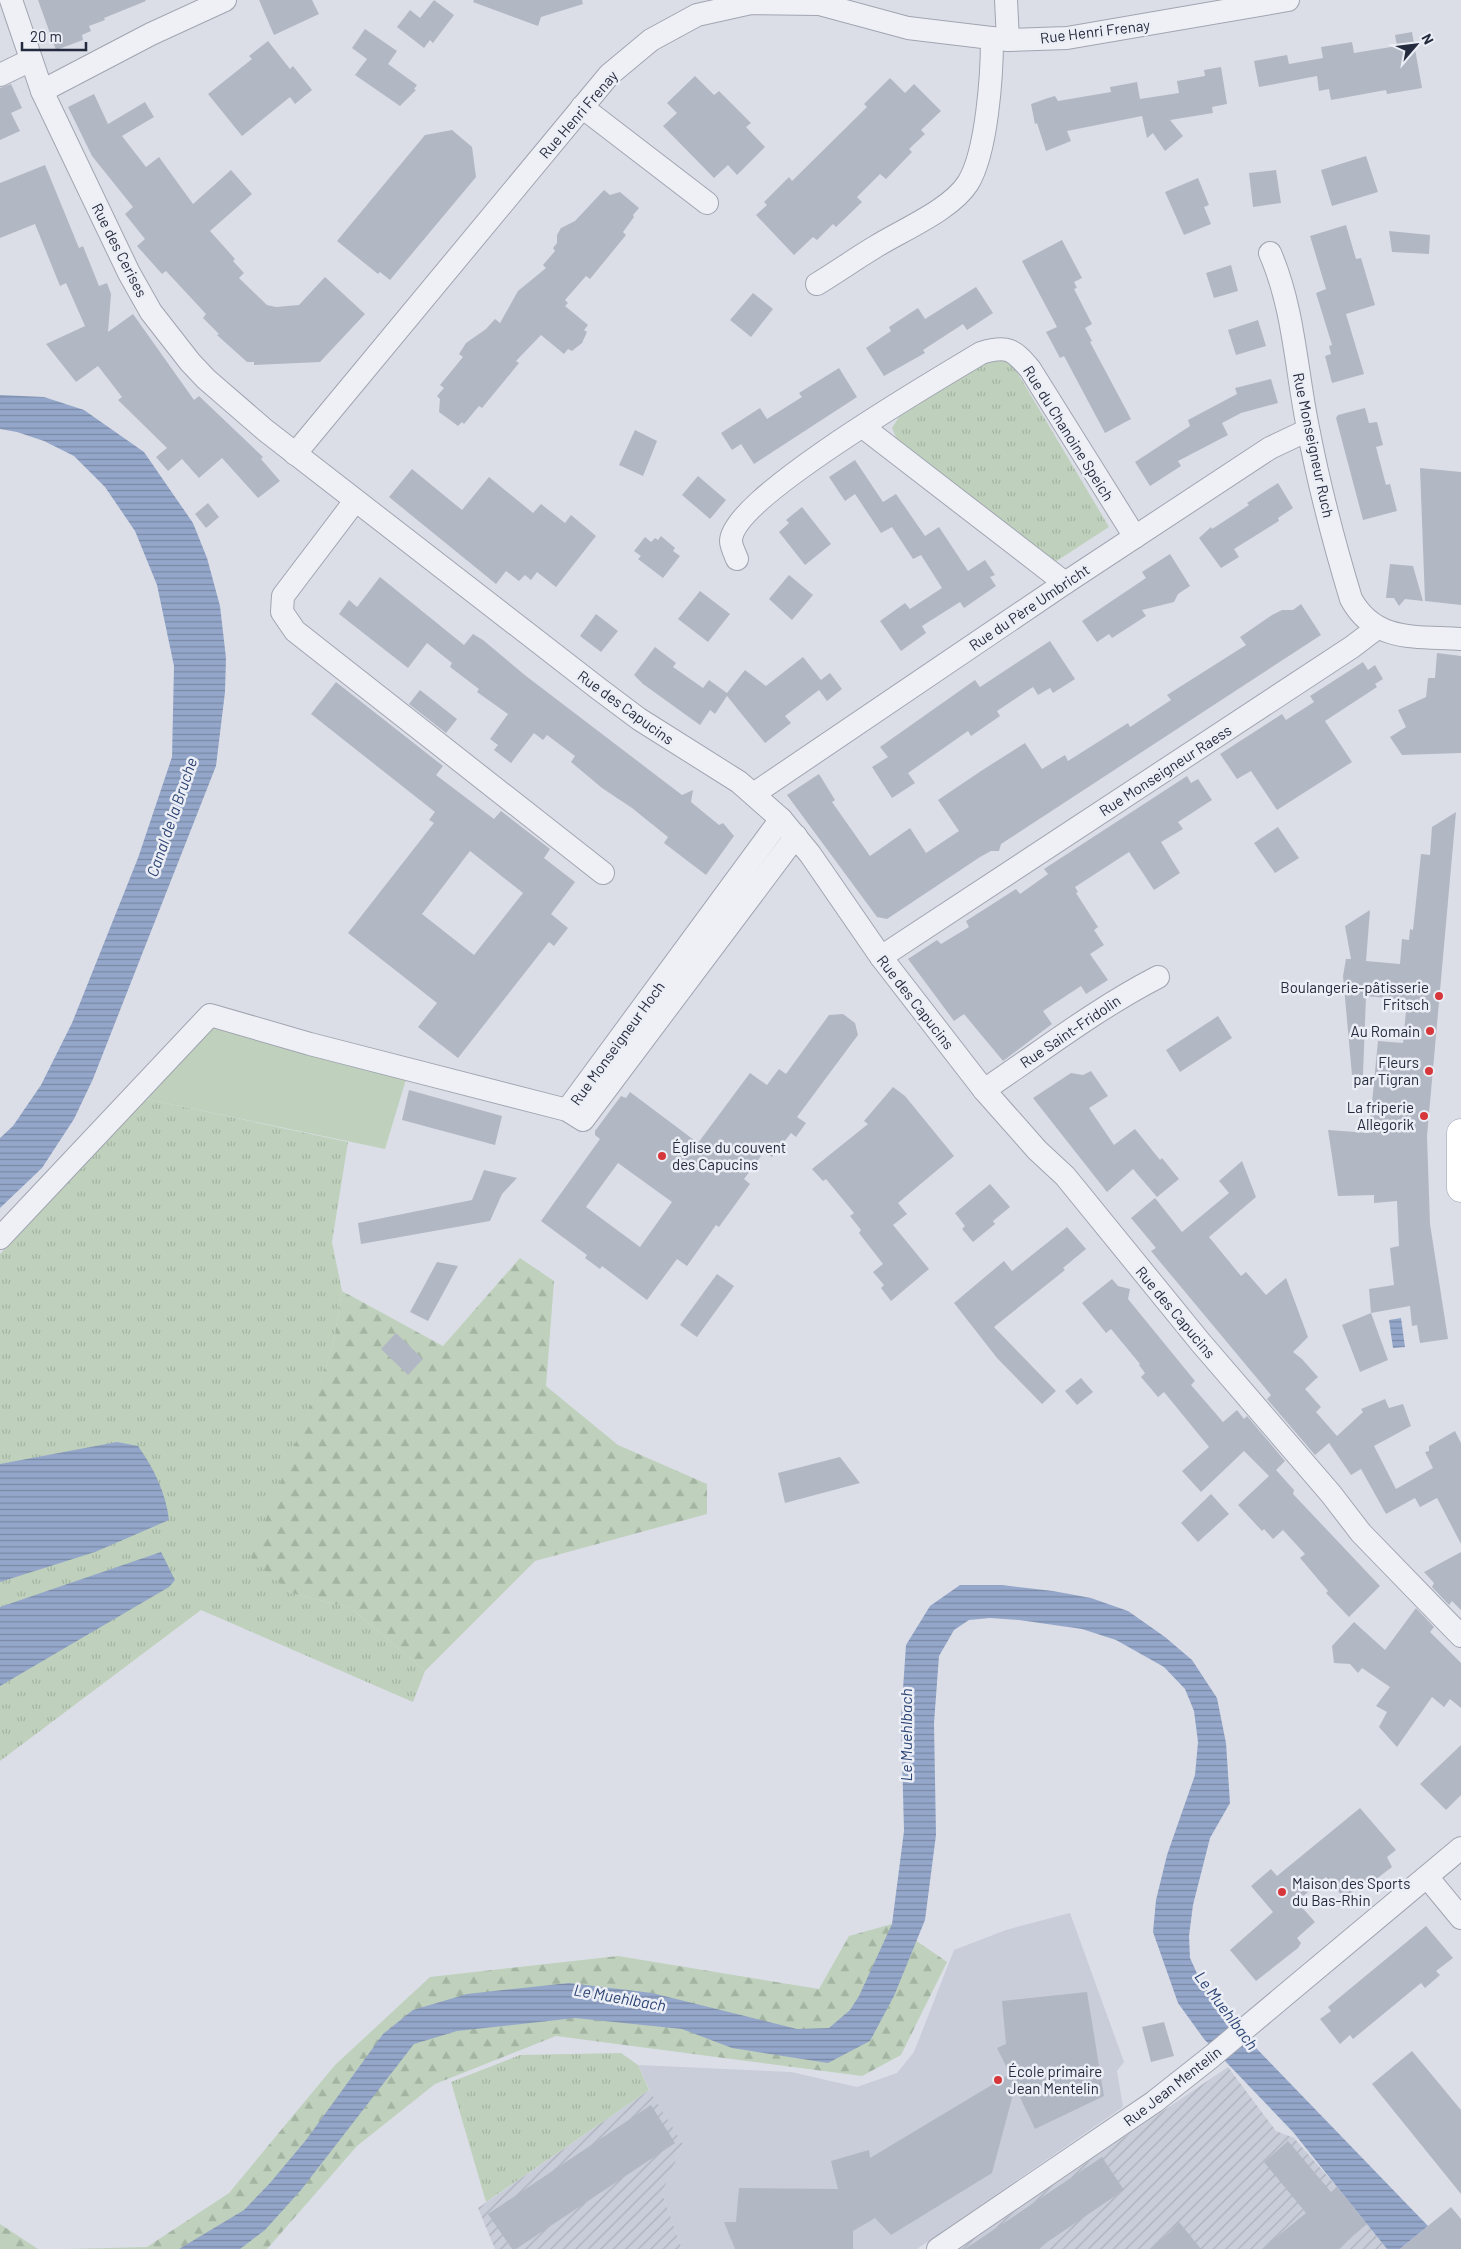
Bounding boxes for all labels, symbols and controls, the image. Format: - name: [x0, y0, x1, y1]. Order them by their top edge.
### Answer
- street label: Rue Henri Frenay: [1039, 15, 1151, 47]
- scale bar: [22, 20, 86, 52]
- north arrow: [1391, 20, 1441, 70]
- text: 20 m: [30, 27, 62, 45]
- text: N: [1418, 31, 1438, 47]
- street label: Rue Henri Frenay: [535, 66, 621, 162]
- street label: Rue des Cerises: [89, 200, 151, 300]
- street label: Rue du Chanoine Speich: [1020, 362, 1118, 504]
- street label: Rue Monseigneur Ruch: [1290, 371, 1338, 519]
- street label: Rue du Père Umbricht: [965, 560, 1093, 654]
- street label: Rue des Capucins: [574, 666, 678, 748]
- street label: Rue Monseigneur Raess: [1096, 721, 1234, 819]
- water label: Canal de la Bruche: [142, 755, 200, 879]
- street label: Rue des Capucins: [874, 951, 958, 1053]
- street label: Rue Monseigneur Hoch: [566, 978, 668, 1108]
- place label: Boulangerie-pâtisserie Fritsch: [1280, 978, 1429, 1013]
- marker: Boulangerie-pâtisserie Fritsch: [1433, 990, 1445, 1002]
- street label: Rue Saint-Fridolin: [1016, 991, 1124, 1071]
- place label: Au Romain: [1351, 1022, 1420, 1040]
- marker: Au Romain: [1424, 1025, 1436, 1037]
- place label: Fleurs par Tigran: [1353, 1053, 1419, 1088]
- marker: Fleurs par Tigran: [1423, 1065, 1435, 1077]
- place label: La friperie Allegorik: [1347, 1098, 1414, 1133]
- marker: La friperie Allegorik: [1418, 1110, 1430, 1122]
- place label: Église du couvent des Capucins: [672, 1138, 786, 1173]
- marker: Église du couvent des Capucins: [656, 1150, 668, 1162]
- street label: Rue des Capucins: [1132, 1262, 1220, 1362]
- water label: Le Muehlbach: [896, 1688, 915, 1782]
- place label: Maison des Sports du Bas-Rhin: [1292, 1874, 1410, 1909]
- marker: Maison des Sports du Bas-Rhin: [1276, 1886, 1288, 1898]
- water label: Le Muehlbach: [1191, 1967, 1263, 2053]
- water label: Le Muehlbach: [572, 1980, 668, 2014]
- street label: Rue Jean Mentelin: [1120, 2042, 1224, 2130]
- place label: École primaire Jean Mentelin: [1008, 2062, 1102, 2097]
- marker: École primaire Jean Mentelin: [992, 2074, 1004, 2086]

